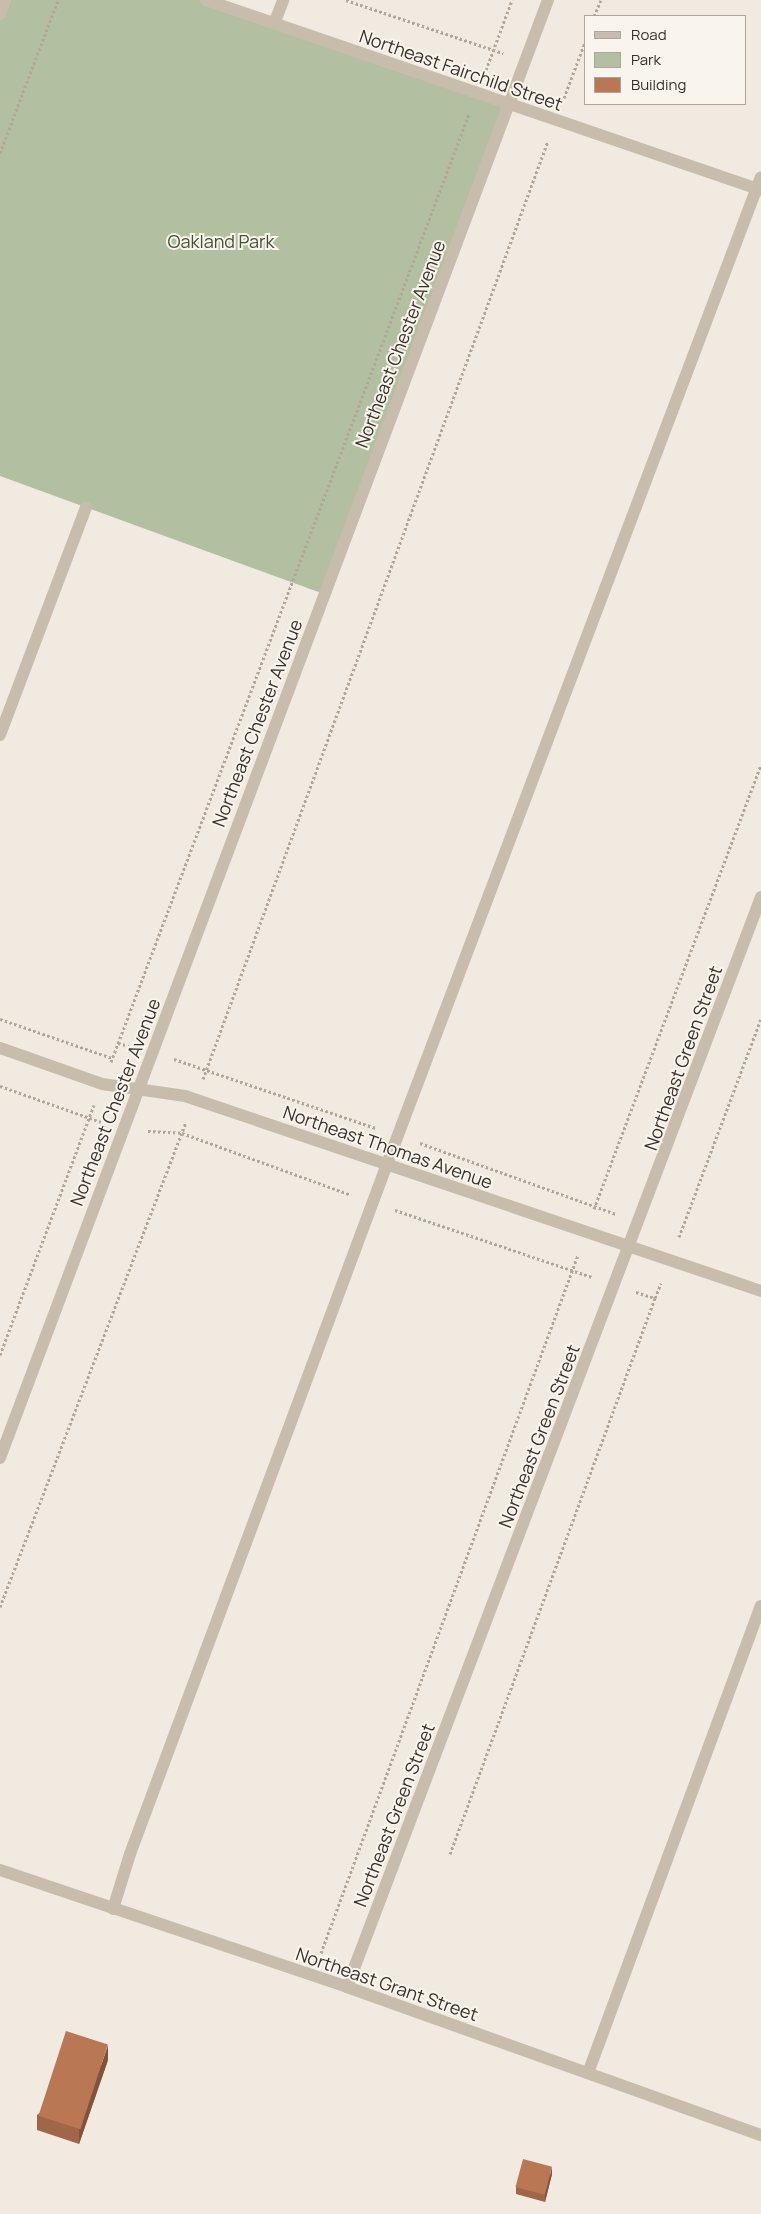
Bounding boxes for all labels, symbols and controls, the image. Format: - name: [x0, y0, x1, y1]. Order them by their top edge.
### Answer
- legend: [584, 15, 746, 105]
- text: Road: [631, 24, 667, 45]
- street label: Northeast Fairchild Street: [357, 25, 565, 115]
- text: Park: [631, 49, 661, 70]
- text: Building: [631, 74, 686, 95]
- park label: Oakland Park: [168, 230, 274, 252]
- street label: Northeast Chester Avenue: [350, 237, 450, 451]
- street label: Northeast Chester Avenue: [207, 616, 307, 830]
- street label: Northeast Green Street: [640, 963, 726, 1153]
- street label: Northeast Chester Avenue: [65, 995, 165, 1209]
- street label: Northeast Thomas Avenue: [280, 1101, 496, 1193]
- street label: Northeast Green Street: [494, 1341, 584, 1531]
- street label: Northeast Green Street: [349, 1720, 439, 1910]
- street label: Northeast Grant Street: [293, 1943, 481, 2025]

